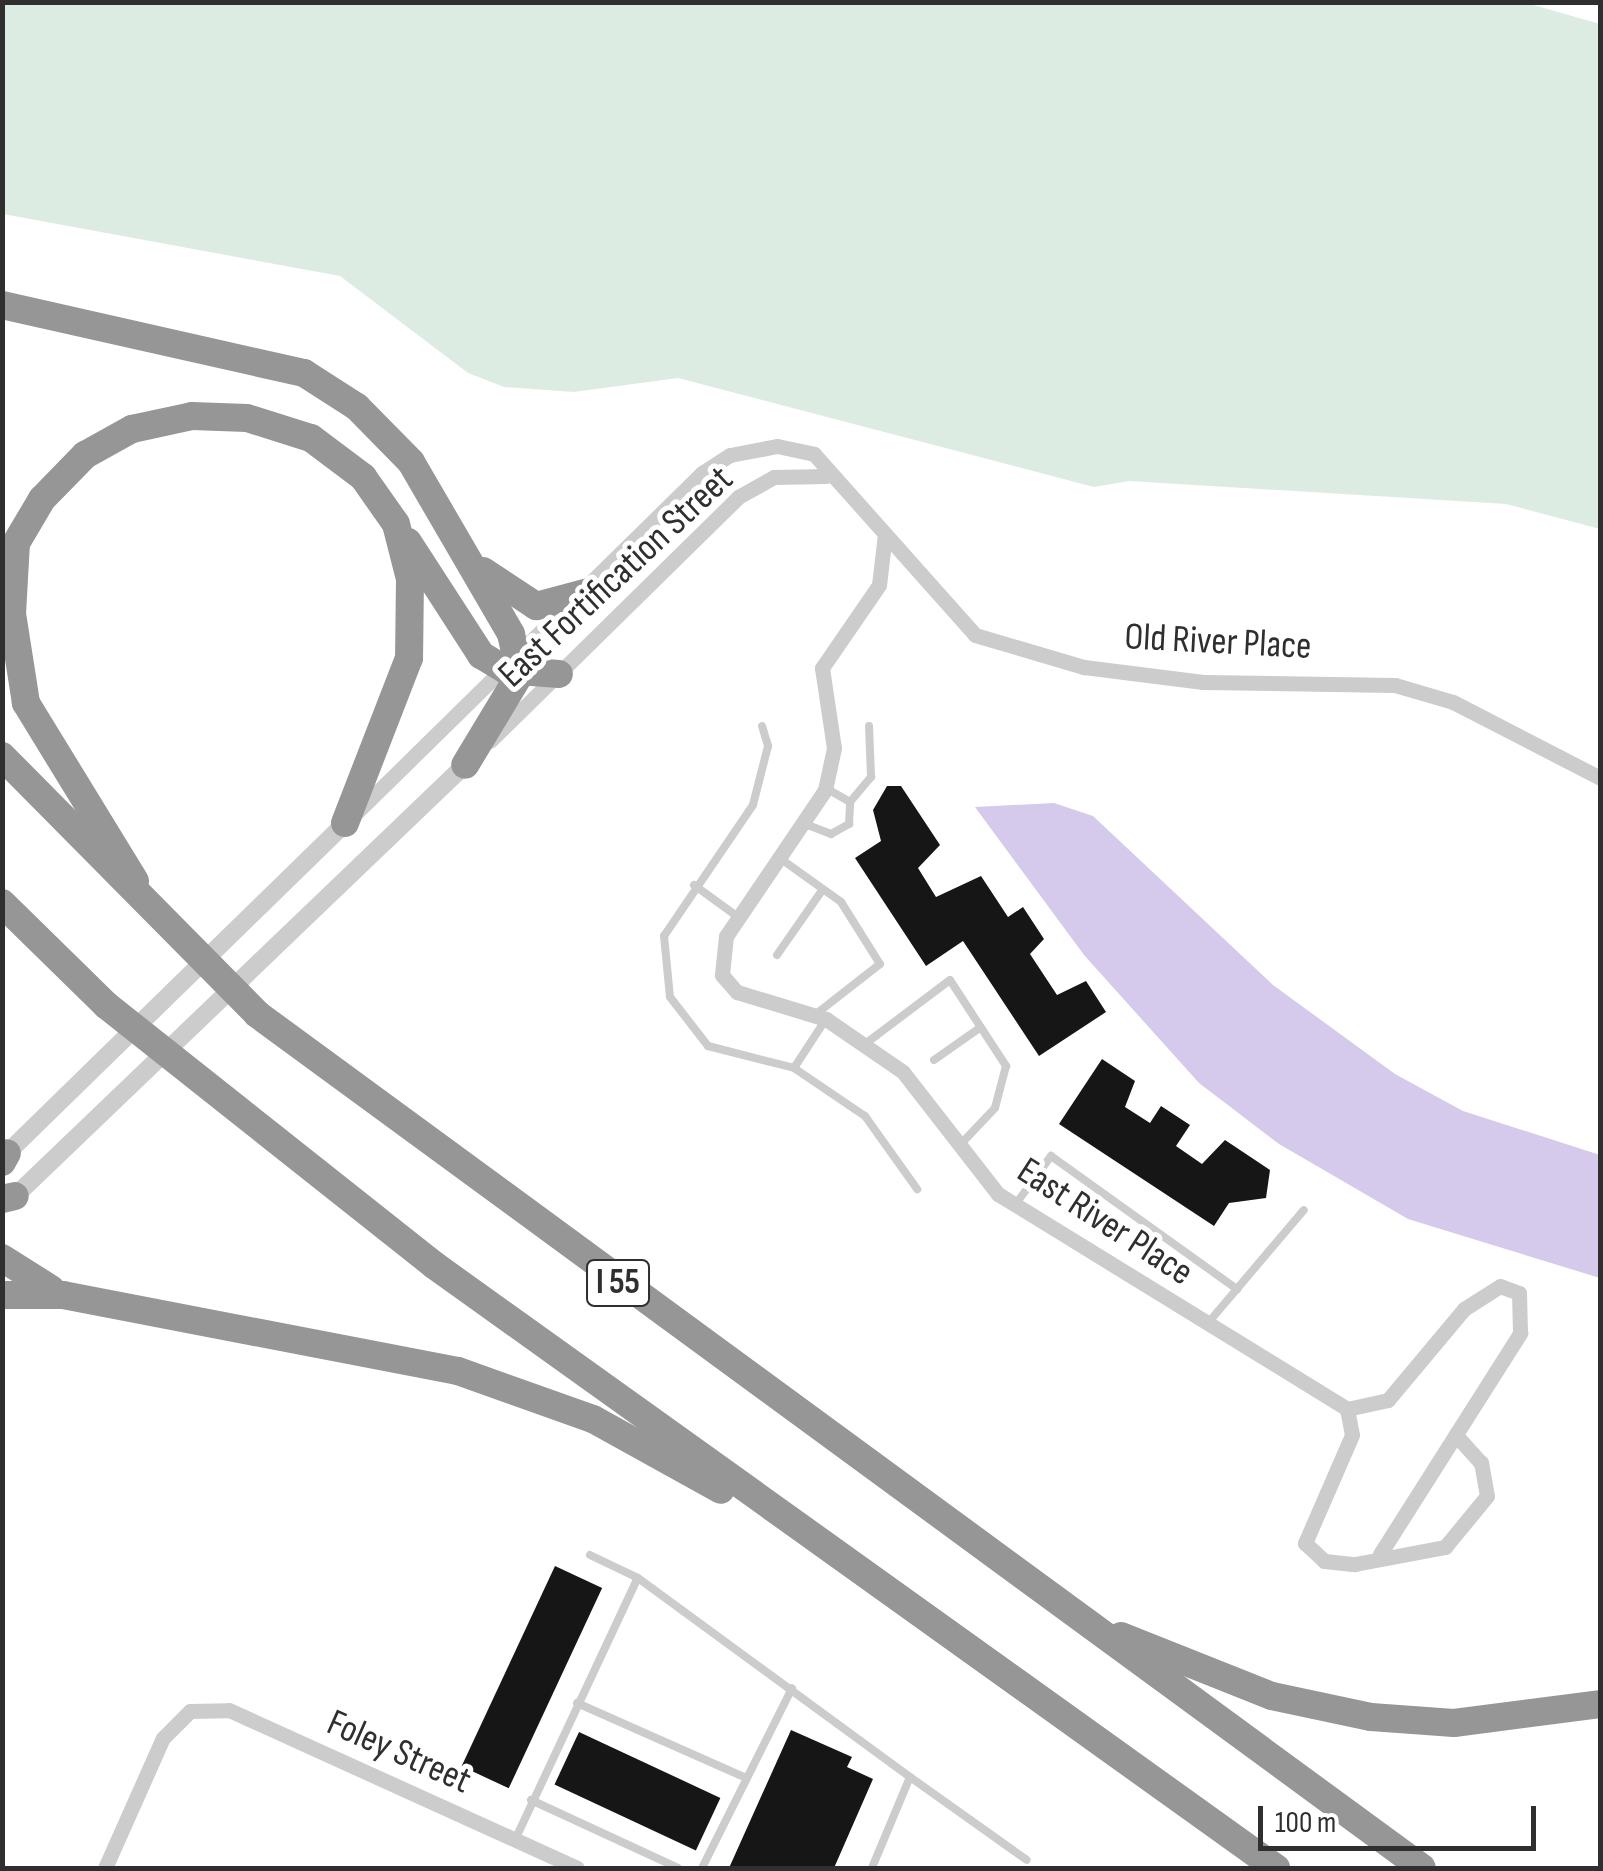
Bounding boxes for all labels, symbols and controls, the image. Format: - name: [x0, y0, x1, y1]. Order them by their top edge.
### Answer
- street label: East Fortification Street: [489, 457, 743, 697]
- street label: Old River Place: [1123, 614, 1313, 670]
- street label: East River Place: [1009, 1148, 1201, 1296]
- road number: I 55: [586, 1253, 650, 1313]
- street label: Foley Street: [320, 1700, 478, 1804]
- scale bar: [1263, 1786, 1540, 1848]
- text: 100 m: [1275, 1805, 1336, 1841]

